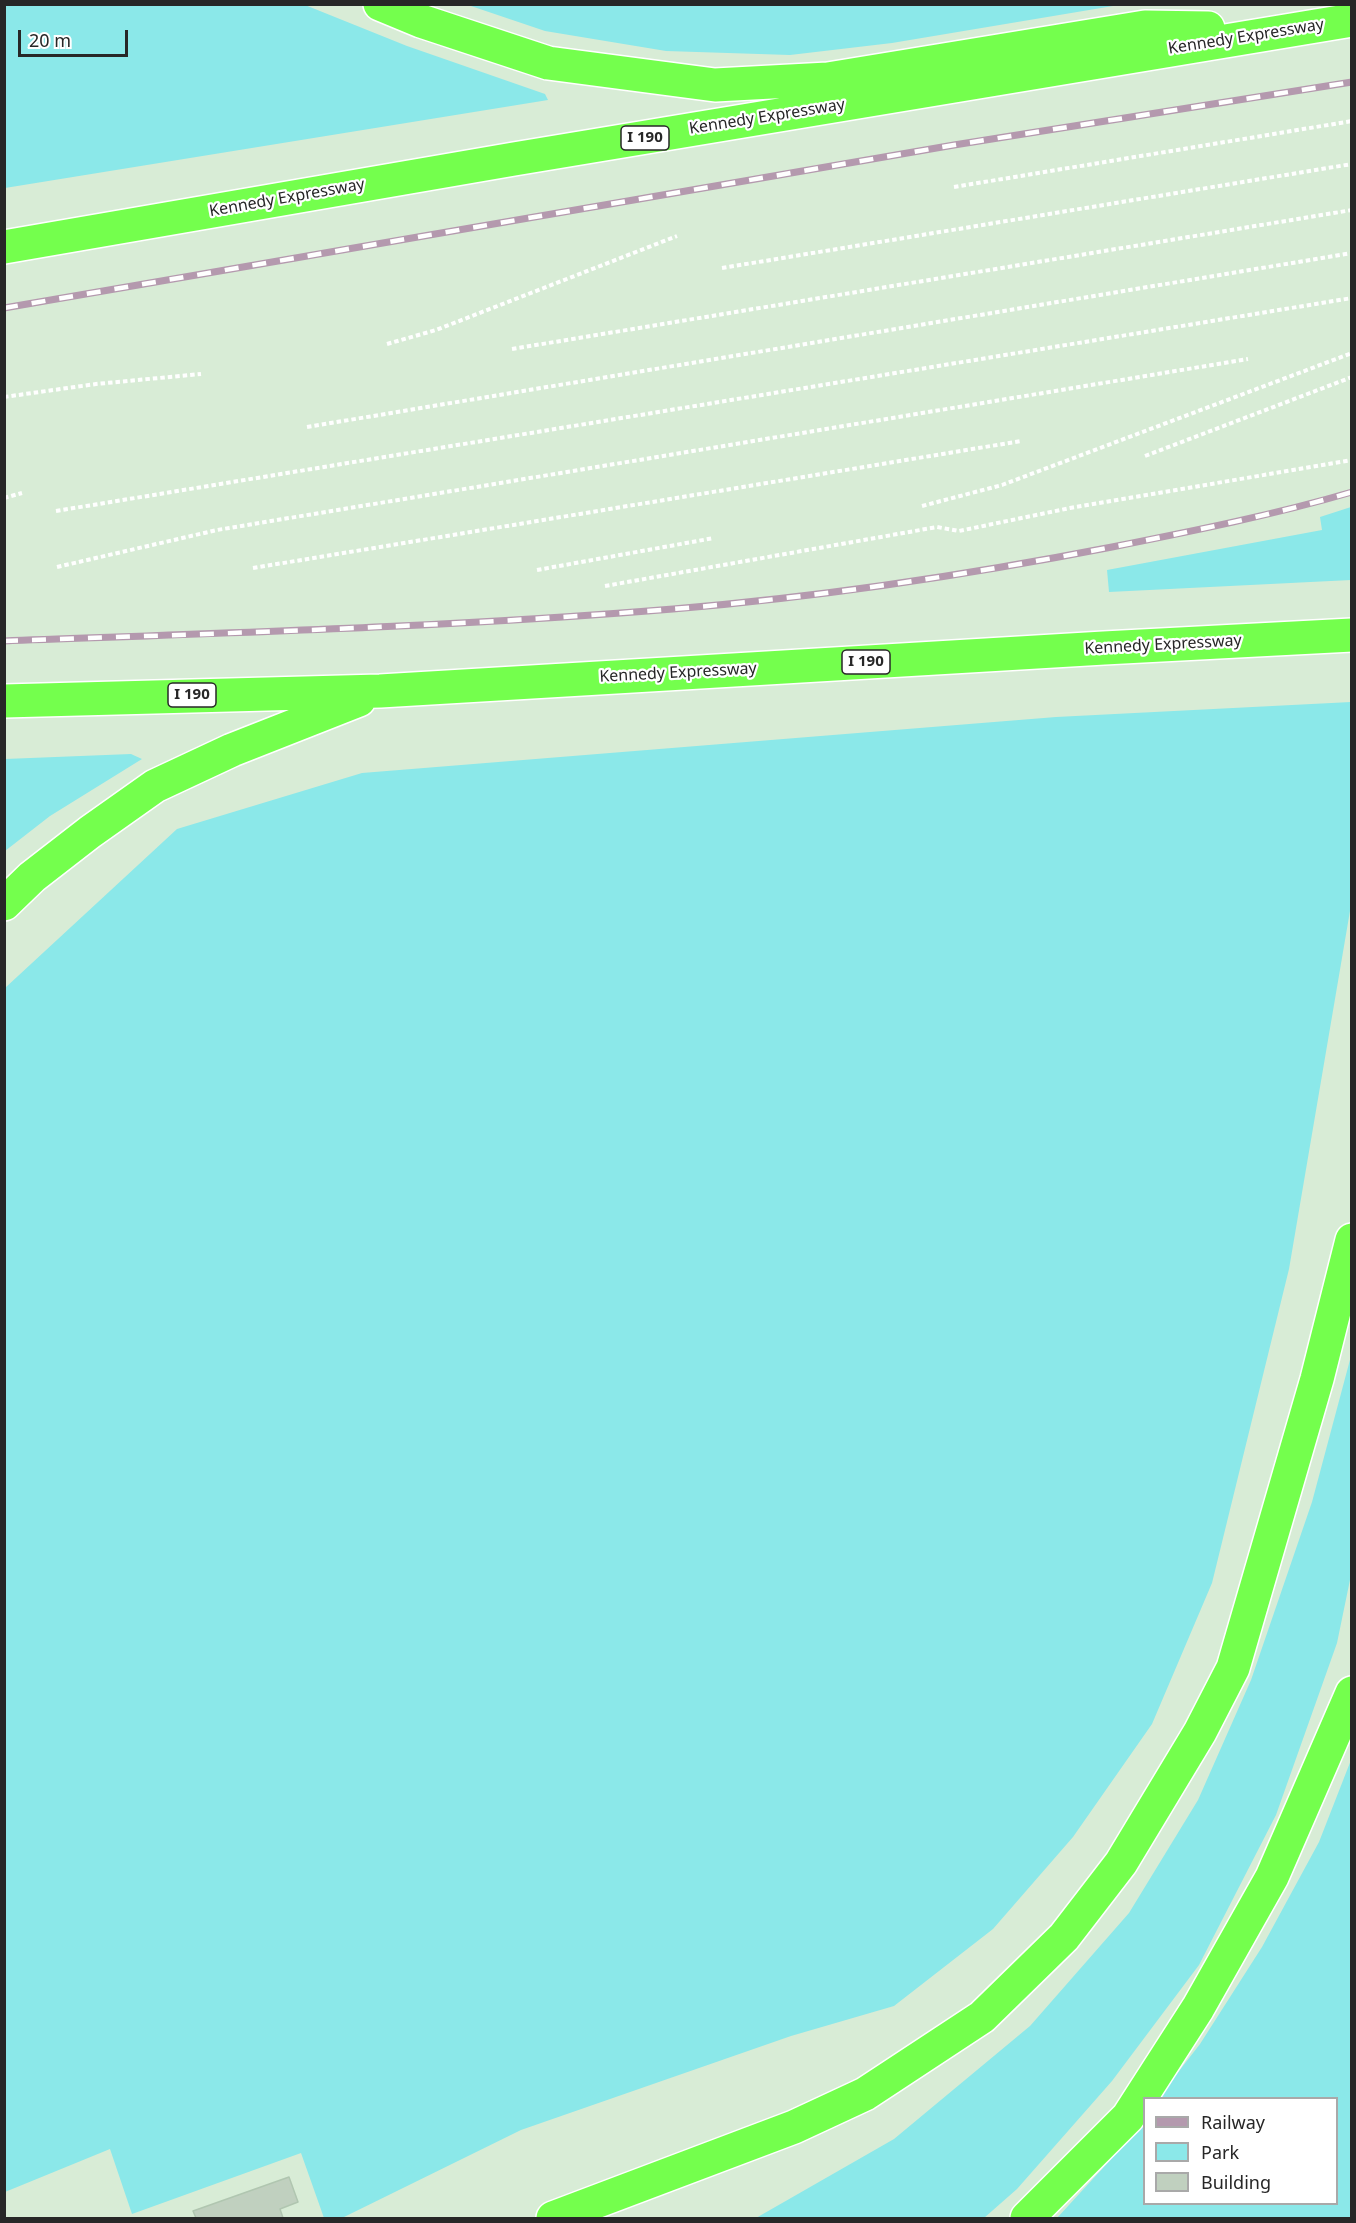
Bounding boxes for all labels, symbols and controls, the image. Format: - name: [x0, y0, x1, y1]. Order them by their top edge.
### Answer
- street label: Kennedy Expressway: [1167, 15, 1325, 59]
- scale bar: [21, 18, 130, 56]
- text: 20 m: [29, 28, 71, 52]
- street label: Kennedy Expressway: [688, 95, 846, 139]
- road number: I 190: [621, 126, 669, 150]
- street label: Kennedy Expressway: [208, 175, 366, 221]
- street label: Kennedy Expressway: [1084, 631, 1242, 659]
- road number: I 190: [842, 650, 890, 674]
- street label: Kennedy Expressway: [599, 659, 757, 687]
- road number: I 190: [168, 683, 216, 707]
- legend: [1143, 2097, 1338, 2205]
- text: Railway: [1201, 2110, 1265, 2134]
- text: Park: [1201, 2140, 1239, 2164]
- text: Building: [1201, 2170, 1271, 2194]

